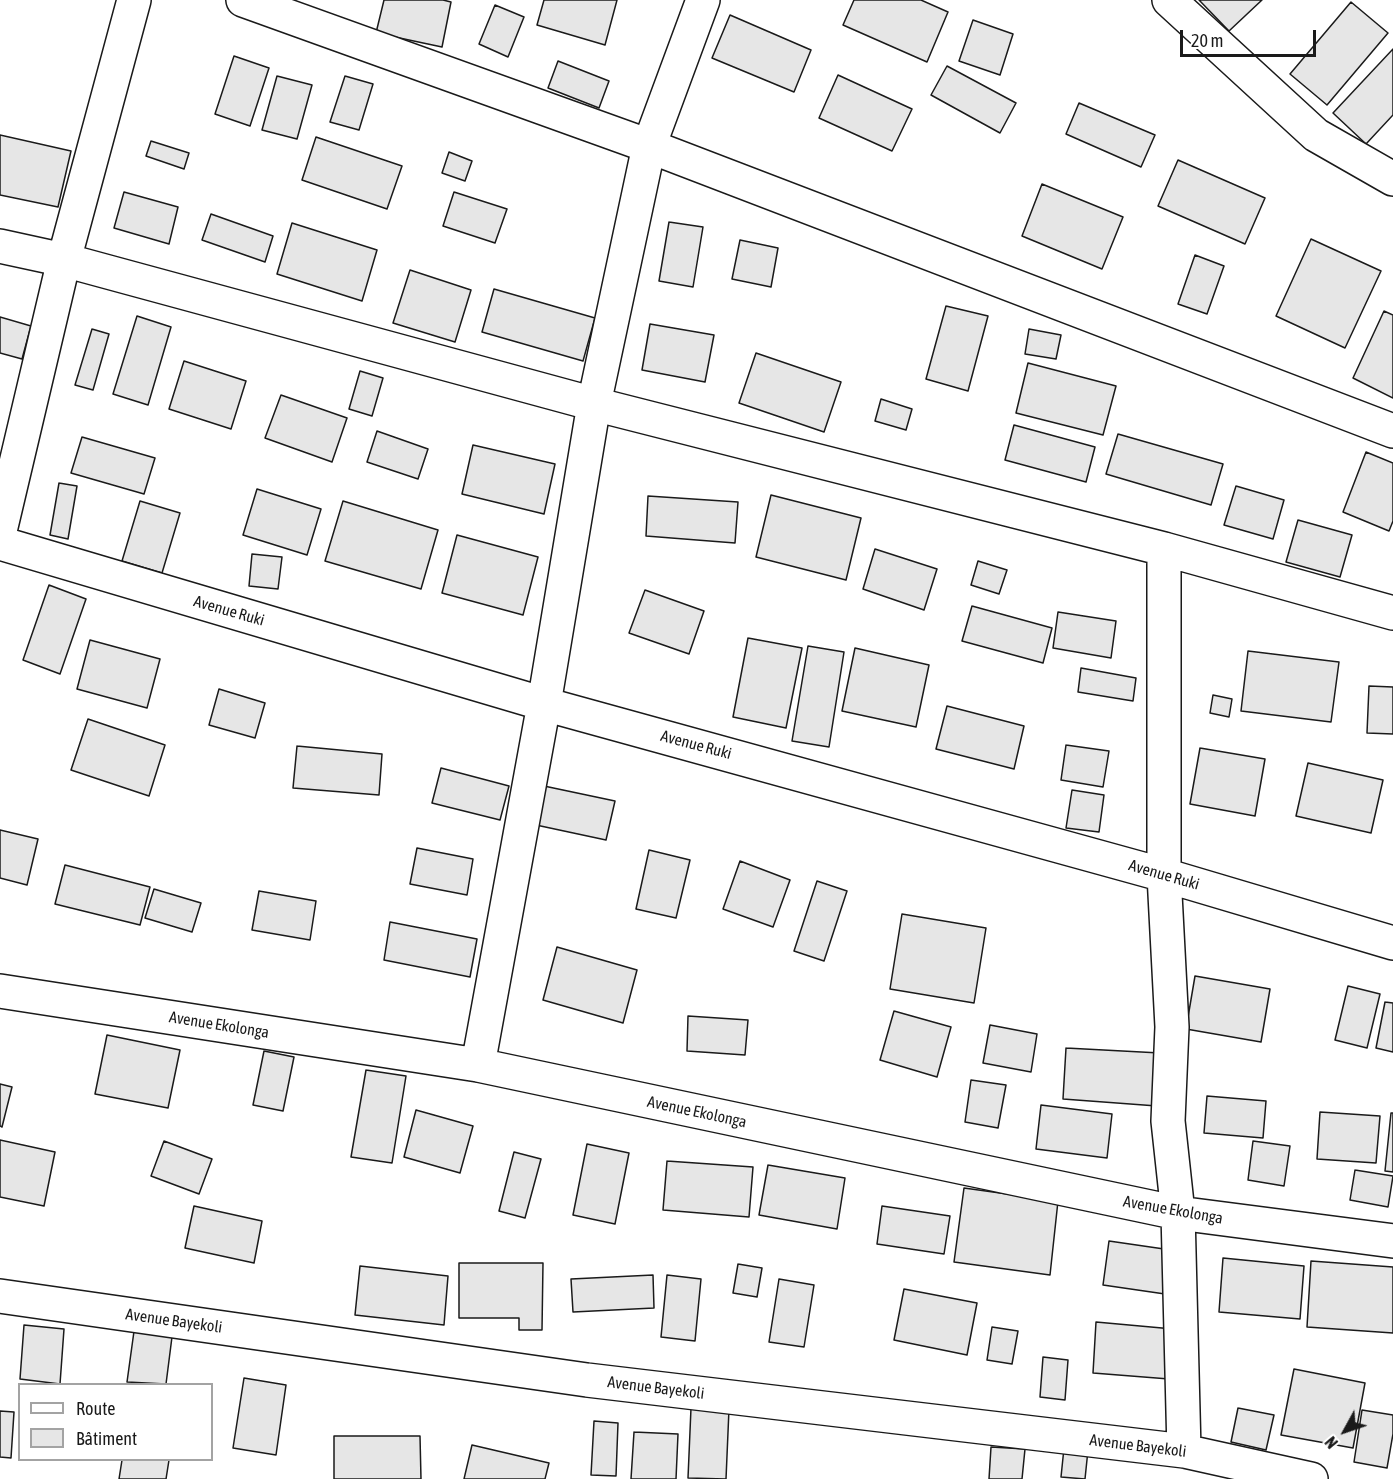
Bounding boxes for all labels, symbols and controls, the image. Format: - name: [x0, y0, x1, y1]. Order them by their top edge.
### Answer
- scale bar: [1183, 18, 1320, 56]
- text: 20 m: [1191, 30, 1223, 51]
- street label: Avenue Ruki: [192, 592, 266, 630]
- street label: Avenue Ruki: [659, 726, 733, 764]
- street label: Avenue Ruki: [1127, 856, 1201, 894]
- street label: Avenue Ekolonga: [168, 1008, 270, 1042]
- street label: Avenue Ekolonga: [646, 1092, 748, 1132]
- street label: Avenue Ekolonga: [1122, 1192, 1224, 1228]
- street label: Avenue Bayekoli: [124, 1305, 224, 1337]
- street label: Avenue Bayekoli: [607, 1373, 705, 1403]
- legend: [18, 1383, 213, 1461]
- text: Route: [76, 1398, 115, 1419]
- north arrow: [1315, 1401, 1375, 1461]
- text: Bâtiment: [76, 1428, 137, 1449]
- street label: Avenue Bayekoli: [1089, 1431, 1187, 1461]
- text: N: [1321, 1433, 1341, 1452]

